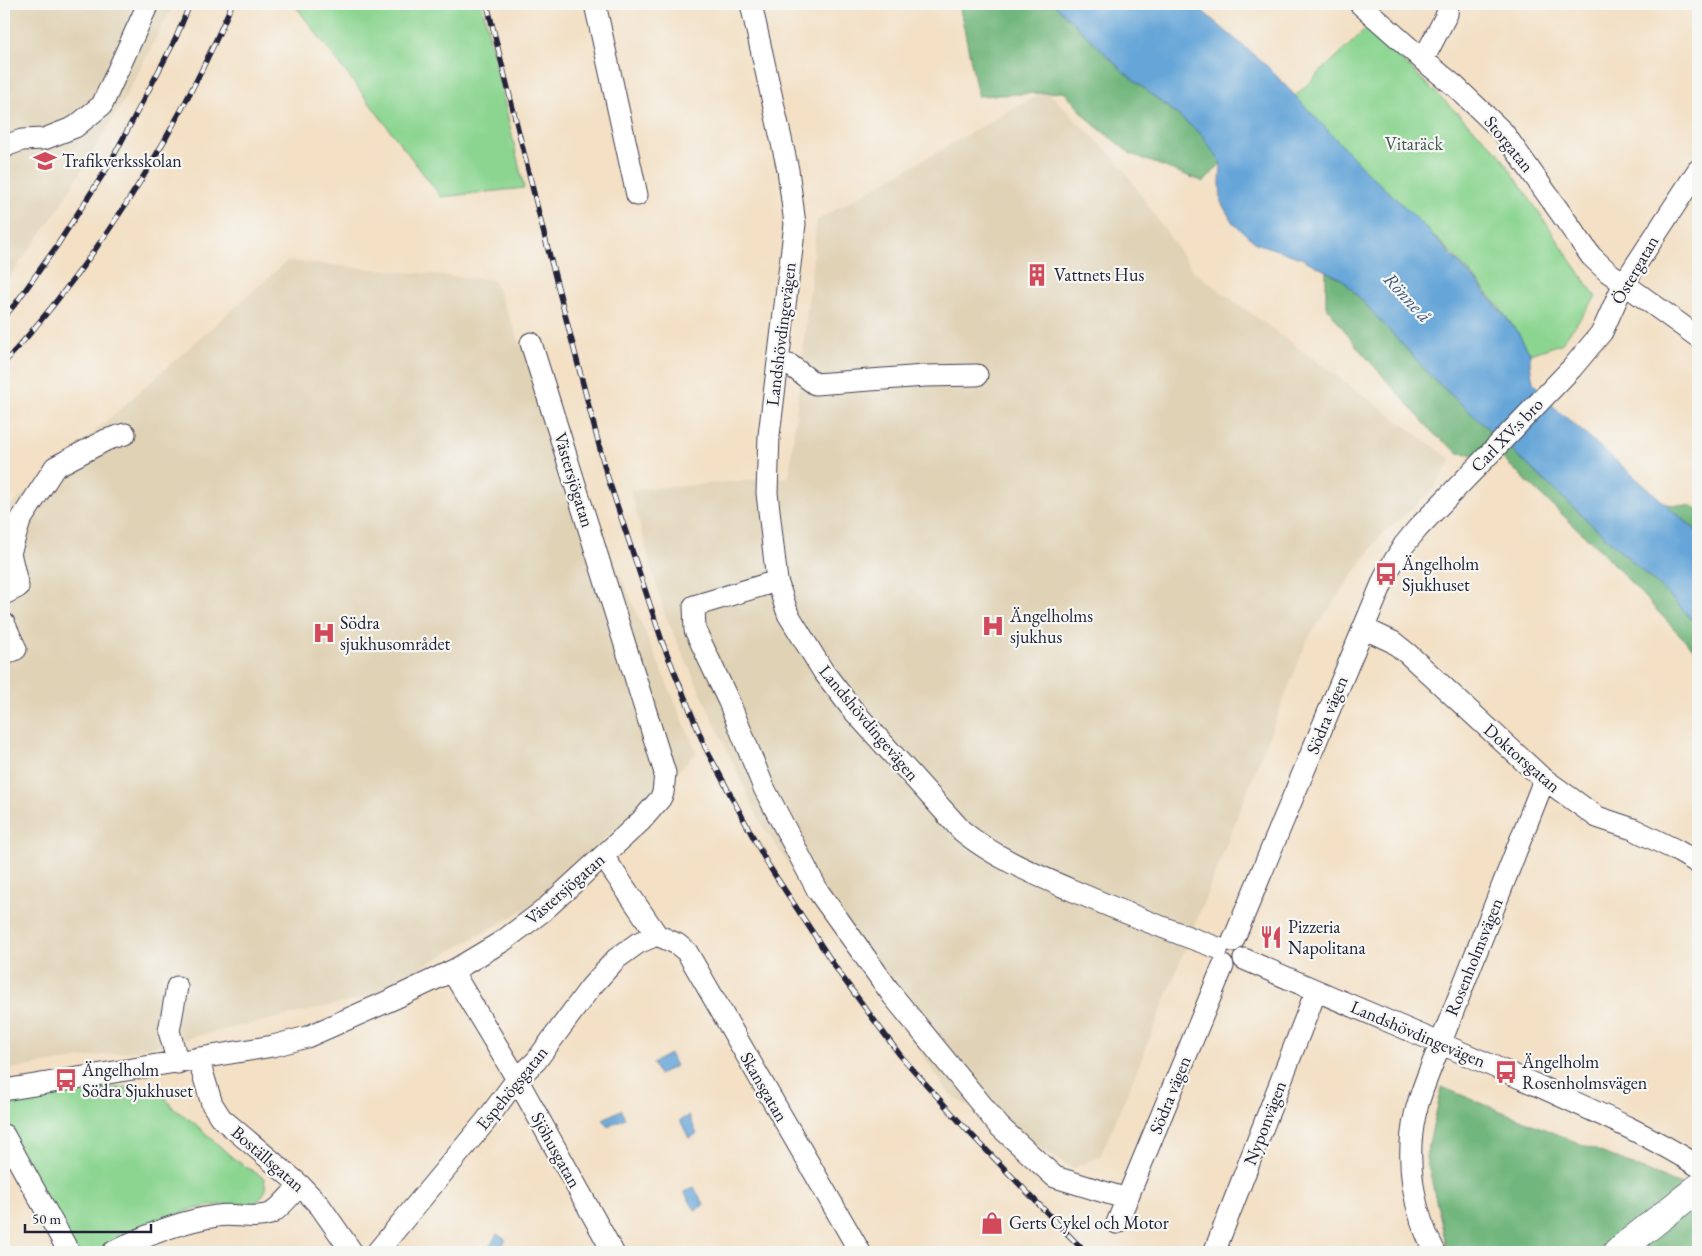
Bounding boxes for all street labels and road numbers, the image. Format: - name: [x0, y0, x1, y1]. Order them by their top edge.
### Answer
- street label: Storgatan: [1480, 111, 1539, 177]
- street label: Östergatan: [1606, 231, 1664, 308]
- street label: Landshövdingevägen: [760, 260, 801, 407]
- street label: Carl XV:s bro: [1465, 392, 1548, 477]
- street label: Västersjögatan: [549, 430, 600, 531]
- street label: Landshövdingevägen: [814, 660, 925, 786]
- street label: Södra vägen: [1300, 672, 1353, 757]
- street label: Doktorsgatan: [1479, 718, 1566, 798]
- street label: Västersjögatan: [520, 847, 610, 929]
- street label: Rosenholmsvägen: [1439, 894, 1508, 1019]
- street label: Landshövdingevägen: [1347, 995, 1490, 1073]
- street label: Espehögsgatan: [471, 1041, 553, 1134]
- street label: Skansgatan: [735, 1048, 794, 1126]
- street label: Södra vägen: [1143, 1052, 1196, 1137]
- street label: Nyponvägen: [1238, 1077, 1291, 1168]
- street label: Sjöhusgatan: [526, 1108, 587, 1192]
- street label: Boställsgatan: [227, 1120, 310, 1197]

